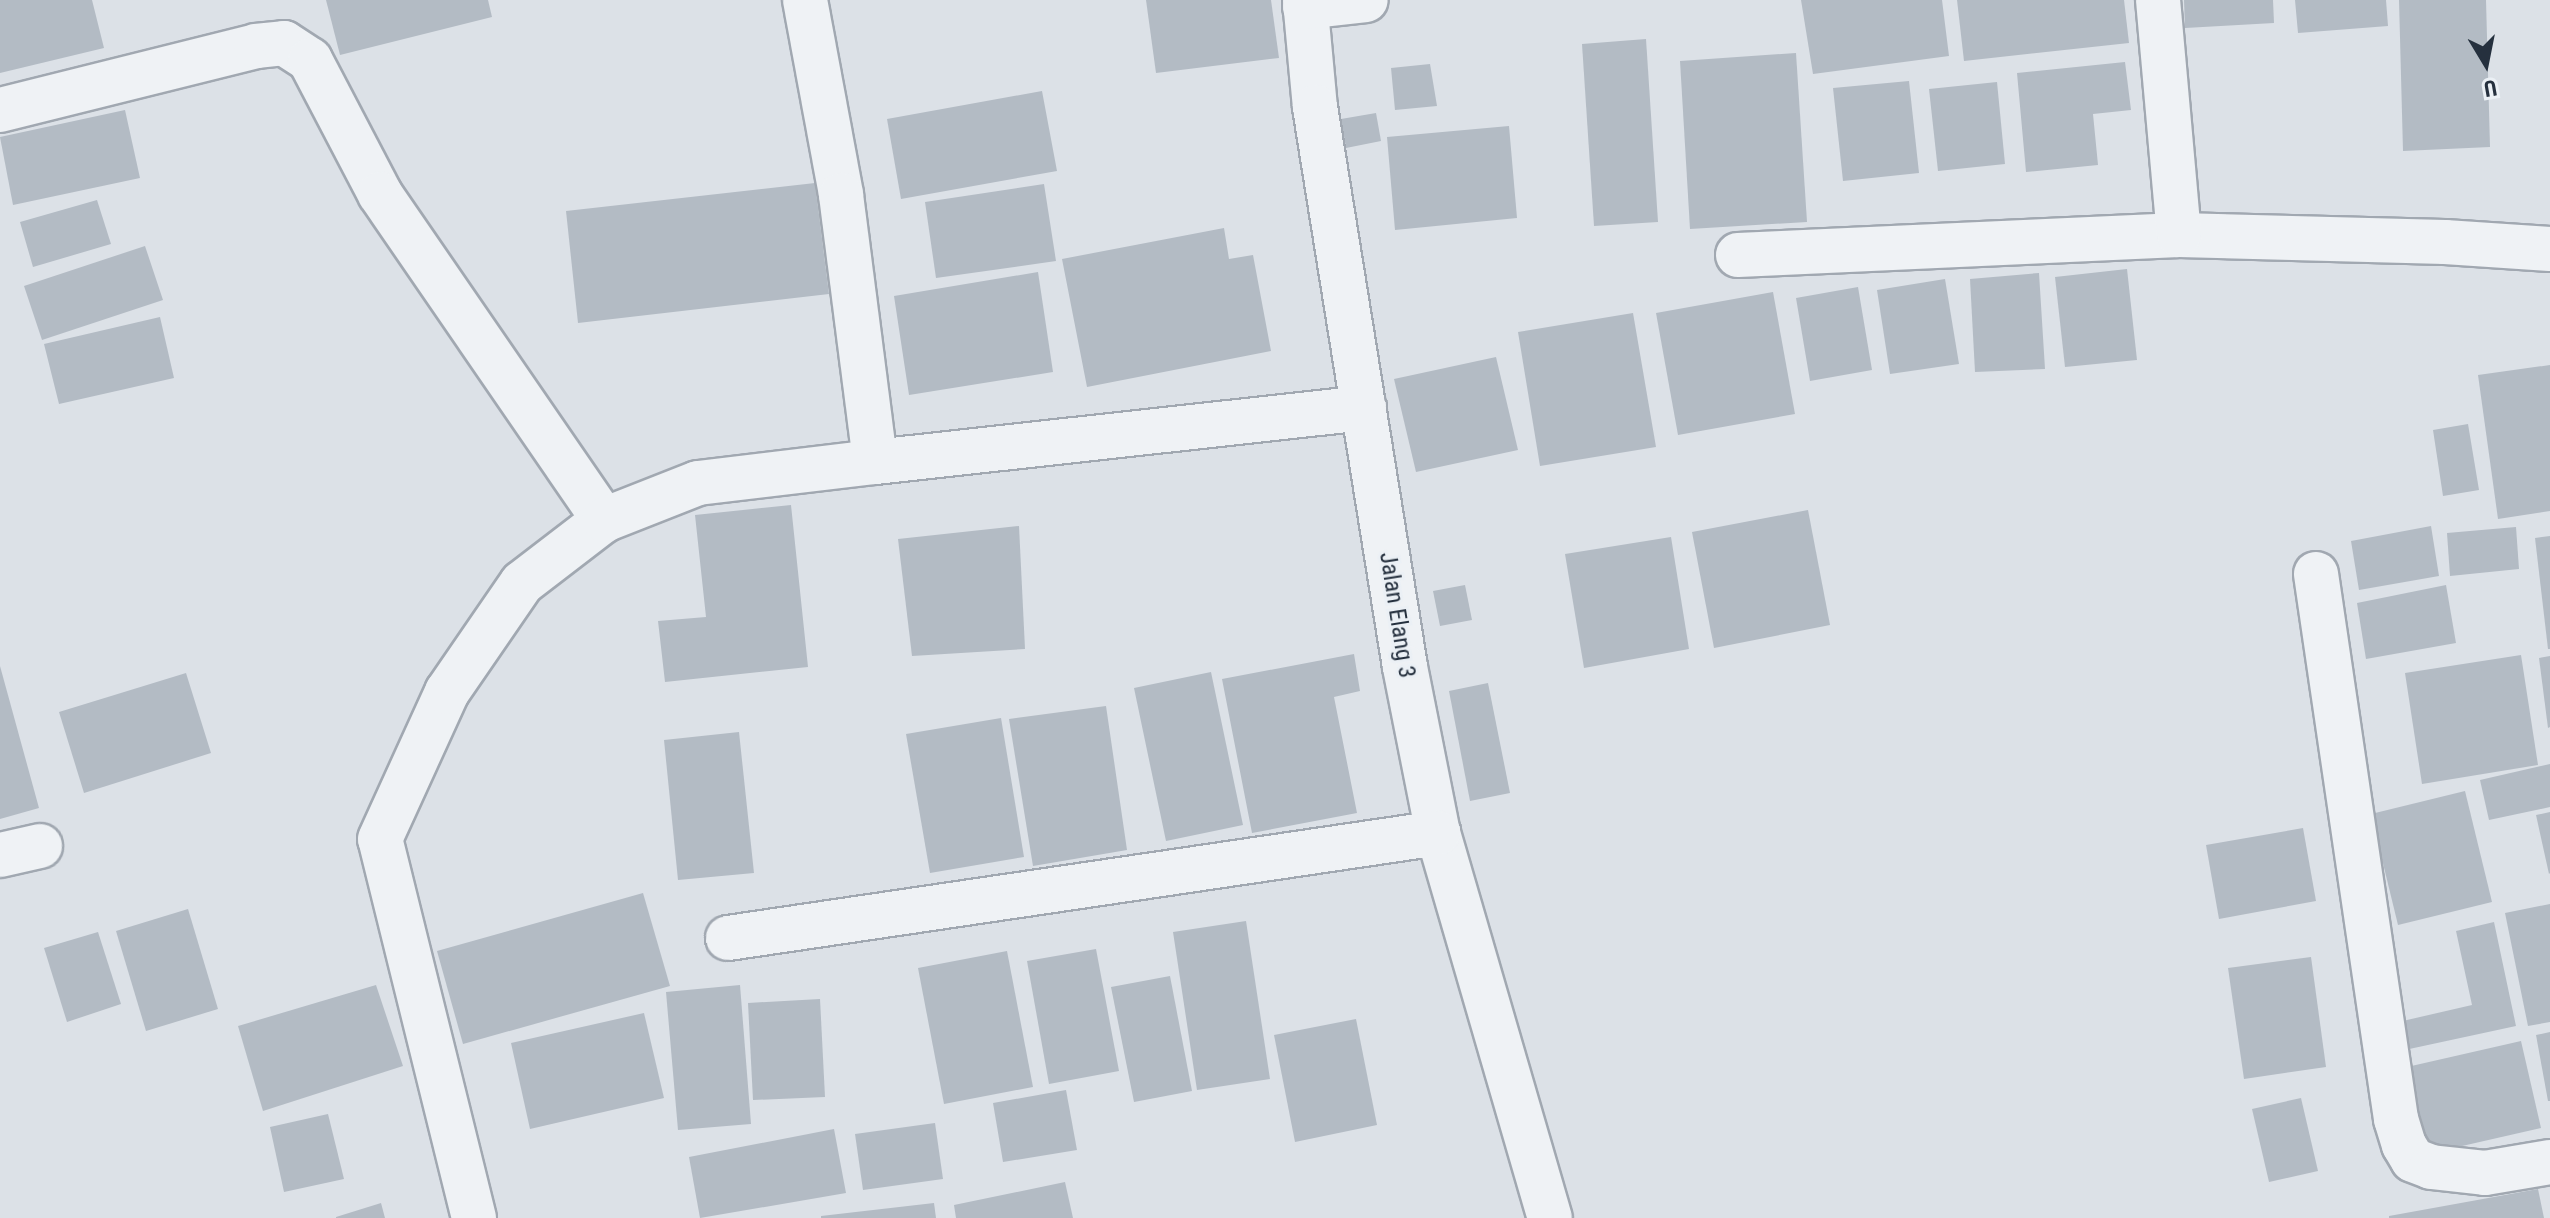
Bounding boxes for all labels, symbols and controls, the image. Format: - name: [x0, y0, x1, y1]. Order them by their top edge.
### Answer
- north arrow: [2446, 24, 2526, 104]
- text: U: [2482, 75, 2499, 102]
- street label: Jalan Elang 3: [1373, 550, 1421, 680]

